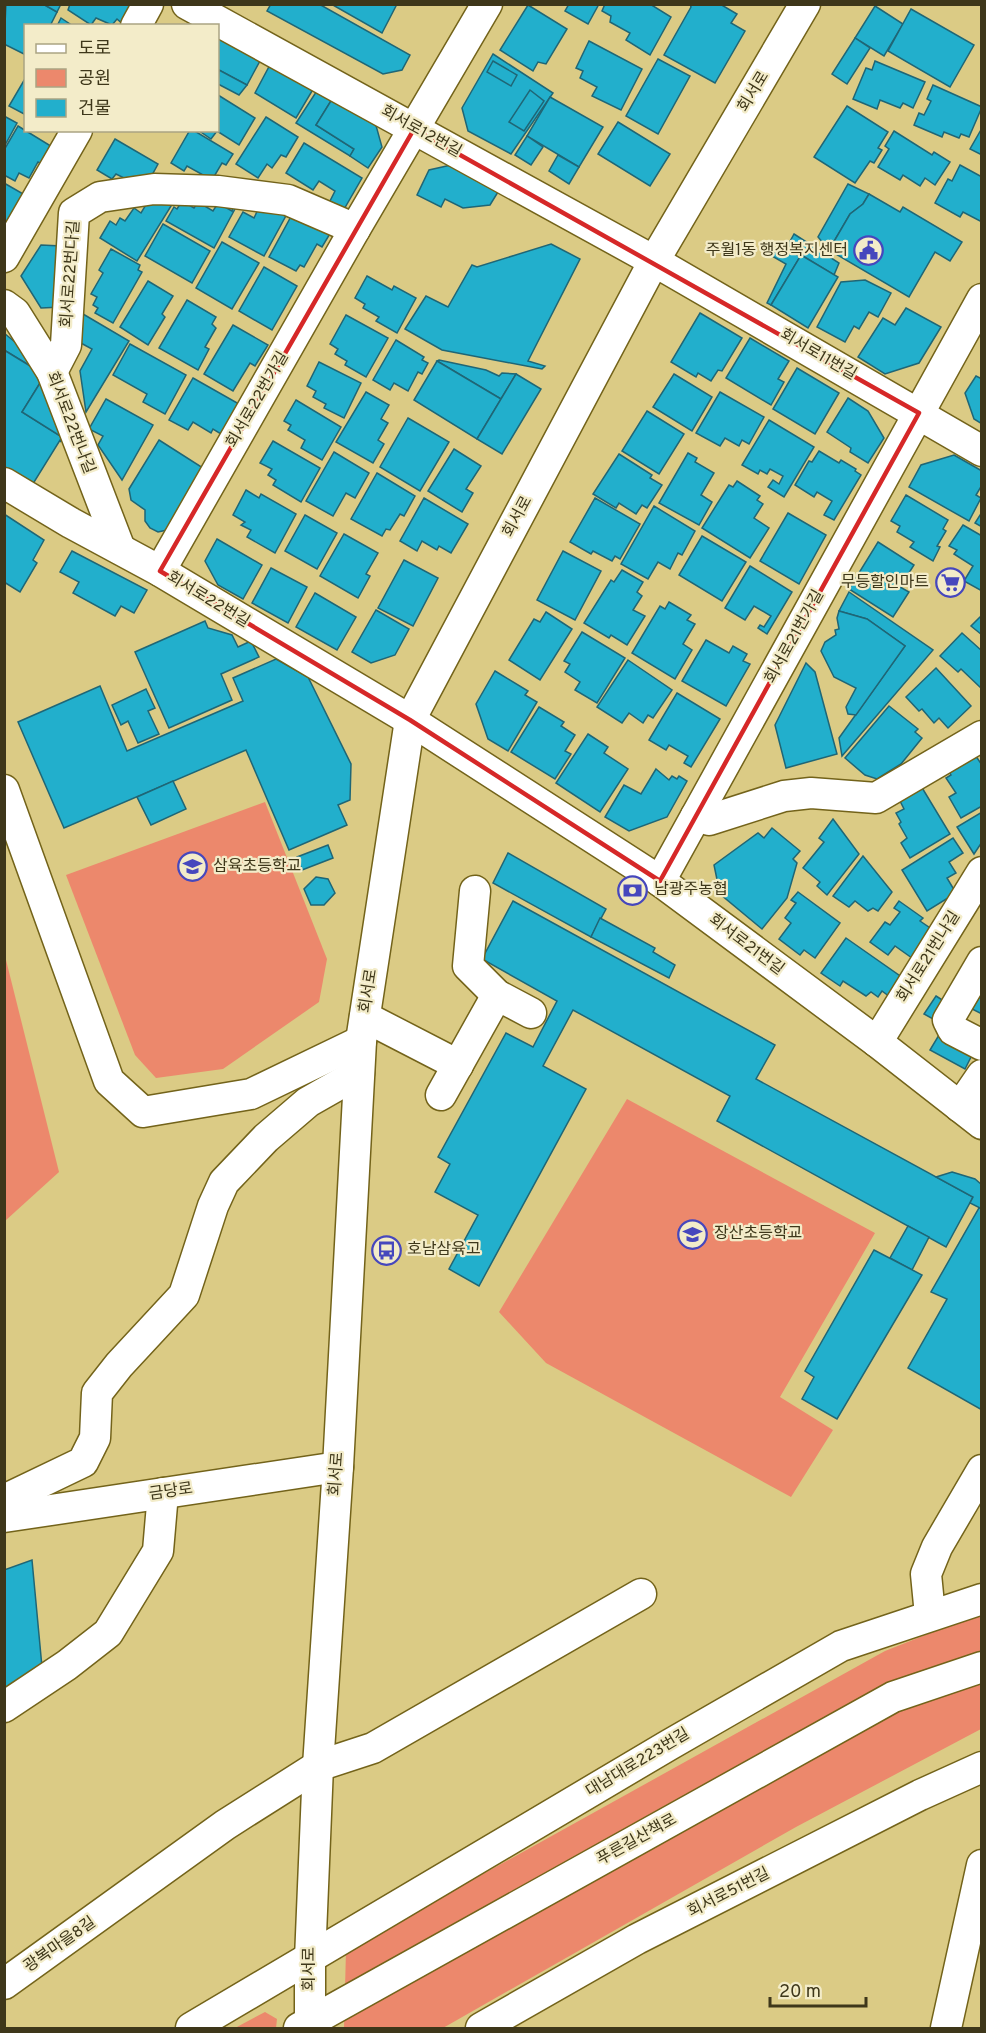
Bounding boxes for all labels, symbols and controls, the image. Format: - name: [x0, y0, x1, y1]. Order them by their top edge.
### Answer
- legend: [24, 24, 219, 132]
- text: 도로: [78, 38, 111, 61]
- text: 공원: [78, 68, 111, 91]
- street label: 회서로: [734, 68, 774, 116]
- text: 건물: [78, 98, 111, 121]
- street label: 회서로12번길: [377, 102, 465, 162]
- street label: 회서로22번다길: [57, 219, 85, 329]
- public building icon: 주월1동 행정복지센터: [853, 235, 885, 267]
- place label: 주월1동 행정복지센터: [706, 241, 848, 261]
- street label: 회서로11번길: [776, 325, 860, 385]
- street label: 회서로22번가길: [222, 348, 294, 452]
- street label: 회서로22번나길: [41, 369, 99, 477]
- street label: 회서로: [499, 493, 537, 541]
- street label: 회서로22번길: [163, 567, 253, 633]
- supermarket icon: 무등할인마트: [934, 567, 966, 599]
- place label: 무등할인마트: [841, 573, 929, 593]
- street label: 회서로21번가길: [761, 587, 829, 687]
- school or university icon: 삼육초등학교: [176, 851, 208, 883]
- place label: 삼육초등학교: [213, 857, 301, 877]
- bank icon: 남광주농협: [617, 874, 649, 906]
- place label: 남광주농협: [654, 880, 728, 900]
- street label: 회서로21번나길: [893, 908, 965, 1006]
- street label: 회서로21번길: [704, 910, 788, 980]
- street label: 회서로: [356, 967, 382, 1014]
- school or university icon: 장산초등학교: [677, 1218, 709, 1250]
- place label: 장산초등학교: [714, 1224, 802, 1244]
- bus stop icon: 호남삼육고: [370, 1234, 402, 1266]
- place label: 호남삼육고: [407, 1240, 481, 1260]
- street label: 회서로: [325, 1451, 349, 1497]
- street label: 금당로: [148, 1479, 195, 1505]
- street label: 대남대로223번길: [582, 1724, 694, 1802]
- street label: 푸른길산책로: [594, 1810, 681, 1870]
- street label: 회서로51번길: [685, 1864, 773, 1922]
- street label: 광복마을8길: [20, 1913, 100, 1977]
- street label: 회서로: [300, 1947, 320, 1991]
- scale bar: [770, 1970, 866, 2008]
- text: 20 m: [779, 1981, 821, 2004]

